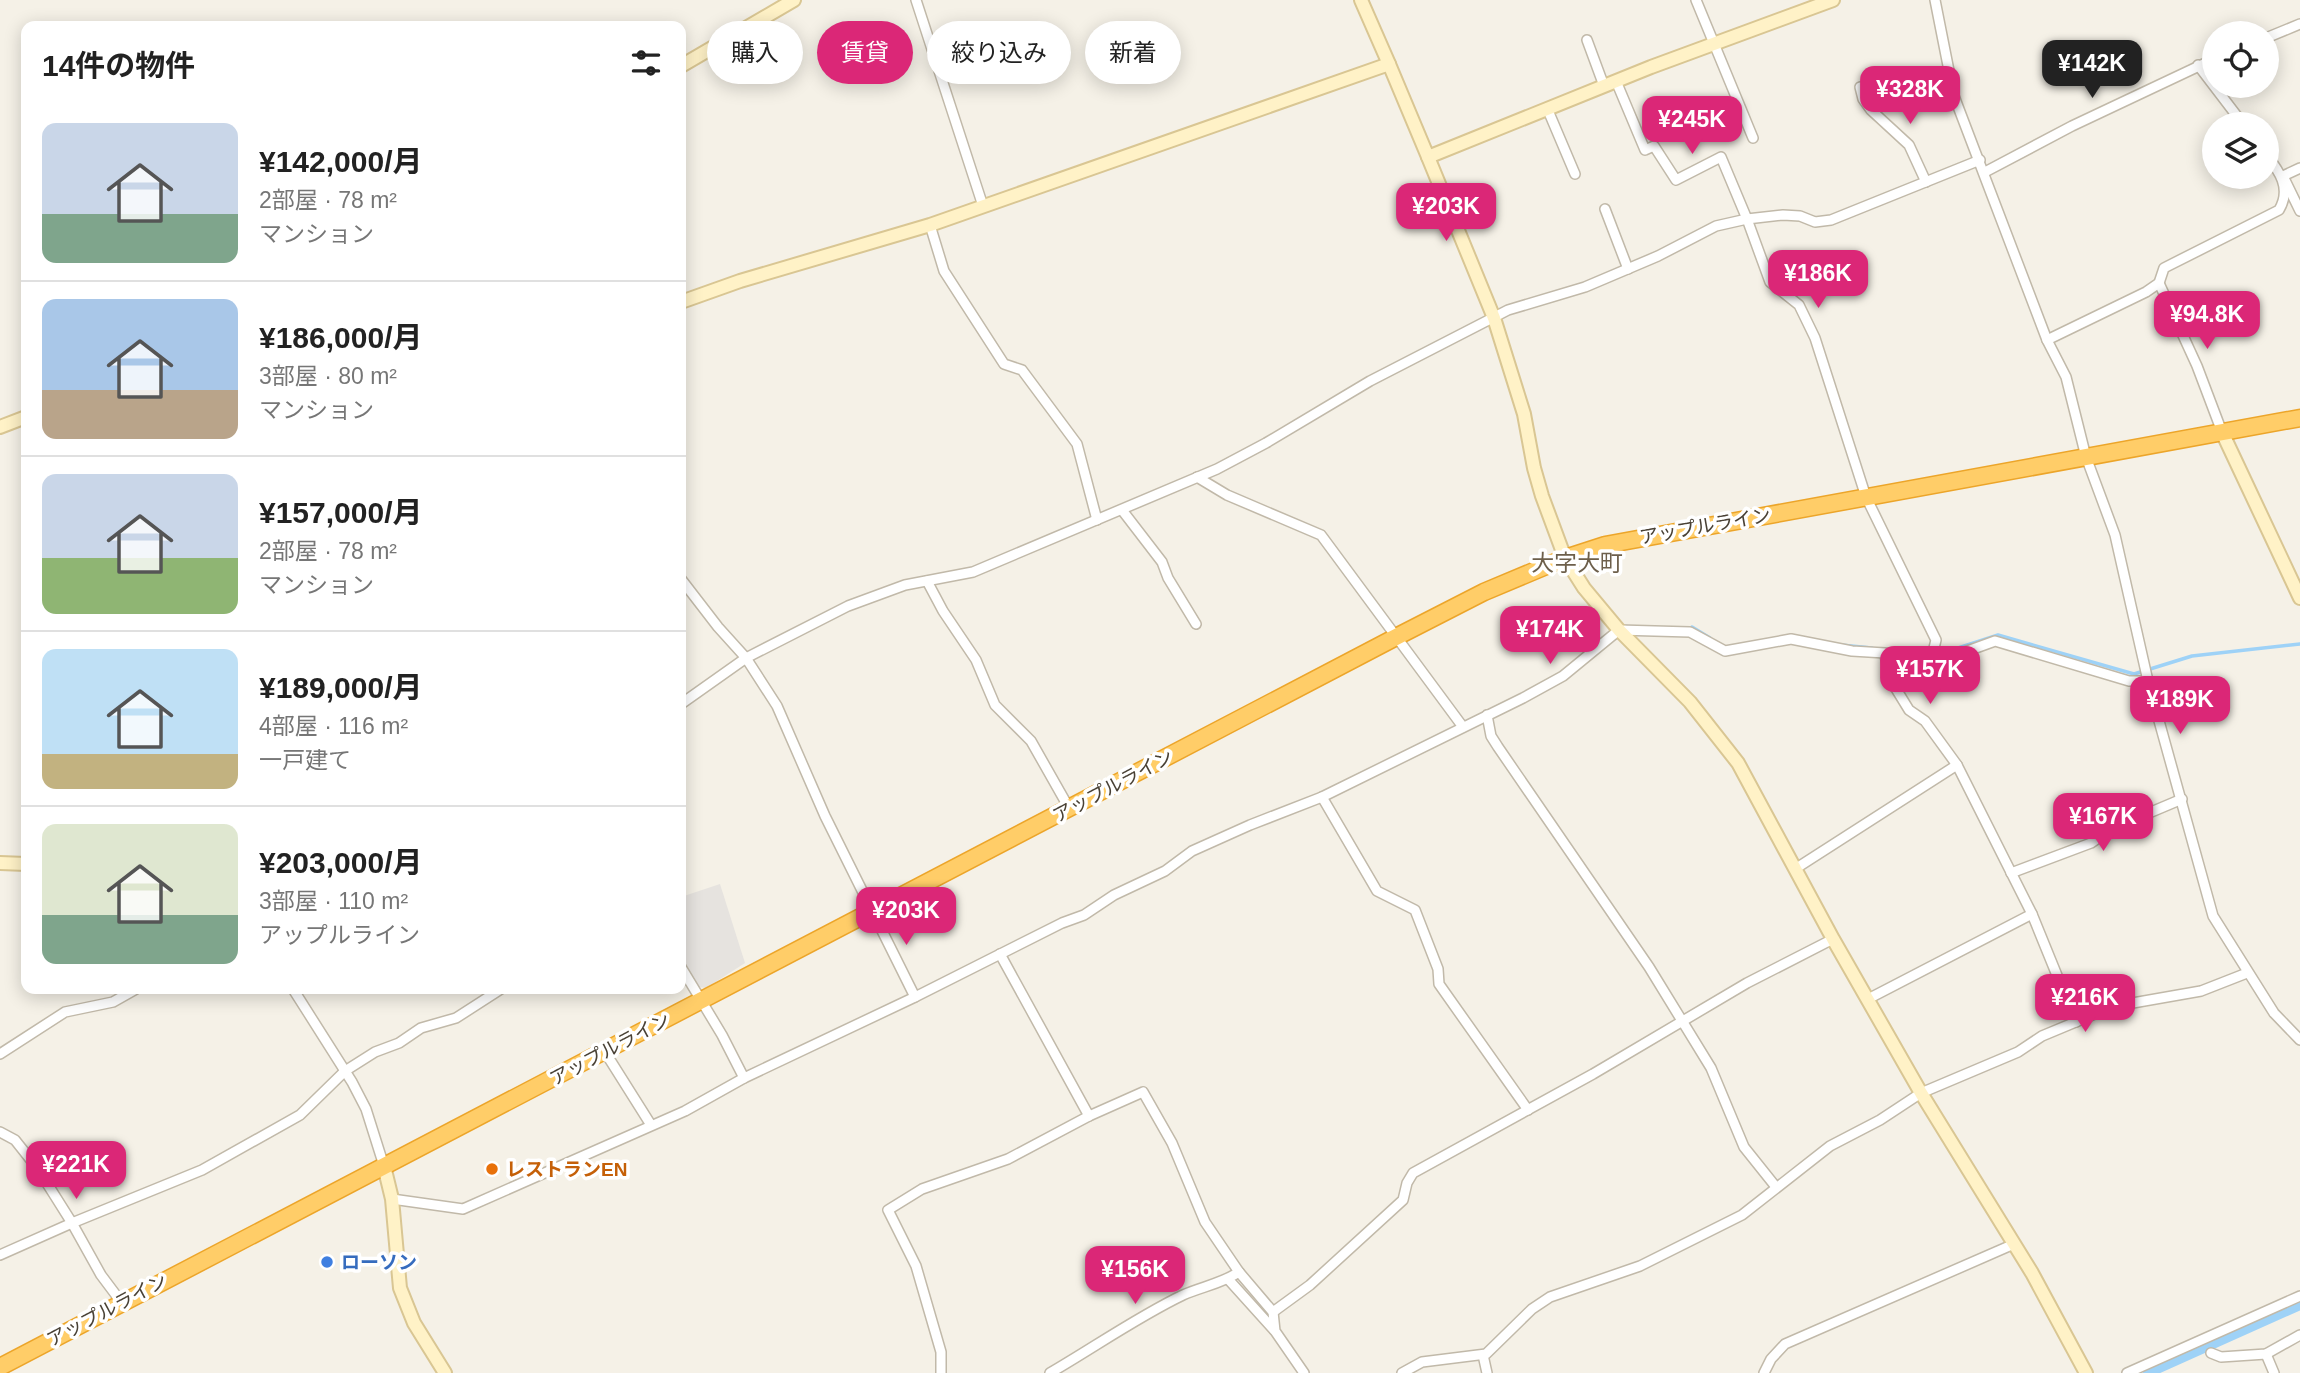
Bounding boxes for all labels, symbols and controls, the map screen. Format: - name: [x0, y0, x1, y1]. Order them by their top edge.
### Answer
- chip: 購入: [707, 21, 803, 84]
- chip: 賃貸: [817, 21, 913, 84]
- chip: 絞り込み: [927, 21, 1071, 84]
- chip: 新着: [1085, 21, 1181, 84]
- map controls: [2202, 21, 2279, 189]
- button: locate: [2202, 21, 2279, 98]
- pin: ¥142K: [2043, 41, 2141, 100]
- icon: filters: [627, 44, 665, 82]
- text: 14件の物件: [42, 49, 195, 82]
- text: ¥142K: [2058, 50, 2126, 76]
- pin: ¥328K: [1861, 66, 1959, 126]
- text: ¥328K: [1876, 76, 1944, 102]
- pin: ¥245K: [1643, 96, 1741, 156]
- text: ¥245K: [1658, 106, 1726, 132]
- button: layers: [2202, 112, 2279, 189]
- text: ¥142,000/月: [259, 145, 422, 178]
- icon: home: [98, 151, 182, 235]
- pin: ¥203K: [1397, 184, 1495, 243]
- text: 2部屋 · 78 m²: [259, 187, 397, 213]
- text: ¥203K: [1412, 193, 1480, 219]
- text: マンション: [259, 221, 374, 247]
- pin: ¥186K: [1769, 250, 1867, 310]
- text: ¥186K: [1784, 260, 1852, 286]
- pin: ¥94.8K: [2150, 292, 2264, 351]
- text: ¥94.8K: [2170, 301, 2244, 327]
- text: ¥186,000/月: [259, 321, 422, 354]
- icon: home: [98, 327, 182, 411]
- text: 3部屋 · 80 m²: [259, 363, 397, 389]
- text: マンション: [259, 397, 374, 423]
- text: ¥157,000/月: [259, 496, 422, 529]
- icon: home: [98, 502, 182, 586]
- street label: アップルライン: [1638, 504, 1772, 548]
- text: 2部屋 · 78 m²: [259, 538, 397, 564]
- district label: 大字大町: [1531, 550, 1623, 576]
- text: マンション: [259, 572, 374, 598]
- pin: ¥174K: [1501, 606, 1599, 666]
- text: ¥174K: [1516, 616, 1584, 642]
- pin: ¥157K: [1881, 646, 1979, 706]
- text: ¥157K: [1896, 656, 1964, 682]
- text: ¥189,000/月: [259, 671, 422, 704]
- pin: ¥189K: [2131, 676, 2229, 736]
- icon: home: [98, 677, 182, 761]
- text: ¥189K: [2146, 686, 2214, 712]
- text: 4部屋 · 116 m²: [259, 713, 408, 739]
- street label: アップルライン: [1049, 746, 1177, 826]
- text: 一戸建て: [259, 747, 351, 773]
- pin: ¥167K: [2054, 794, 2152, 853]
- text: ¥167K: [2069, 803, 2137, 829]
- text: ¥203,000/月: [259, 846, 422, 879]
- icon: home: [98, 852, 182, 936]
- text: 3部屋 · 110 m²: [259, 888, 408, 914]
- pin: ¥203K: [857, 888, 955, 947]
- text: ¥203K: [872, 897, 940, 923]
- text: アップルライン: [259, 922, 420, 948]
- pin: ¥216K: [2036, 974, 2134, 1034]
- text: ¥216K: [2051, 984, 2119, 1010]
- street label: アップルライン: [546, 1009, 674, 1089]
- pin: ¥221K: [27, 1142, 125, 1201]
- text: ¥221K: [42, 1151, 110, 1177]
- place label: レストランEN: [506, 1159, 627, 1180]
- marker: レストランEN: [484, 1161, 500, 1177]
- pin: ¥156K: [1086, 1246, 1184, 1306]
- place label: ローソン: [341, 1252, 417, 1273]
- marker: ローソン: [319, 1254, 335, 1270]
- text: ¥156K: [1101, 1256, 1169, 1282]
- street label: アップルライン: [43, 1270, 171, 1350]

